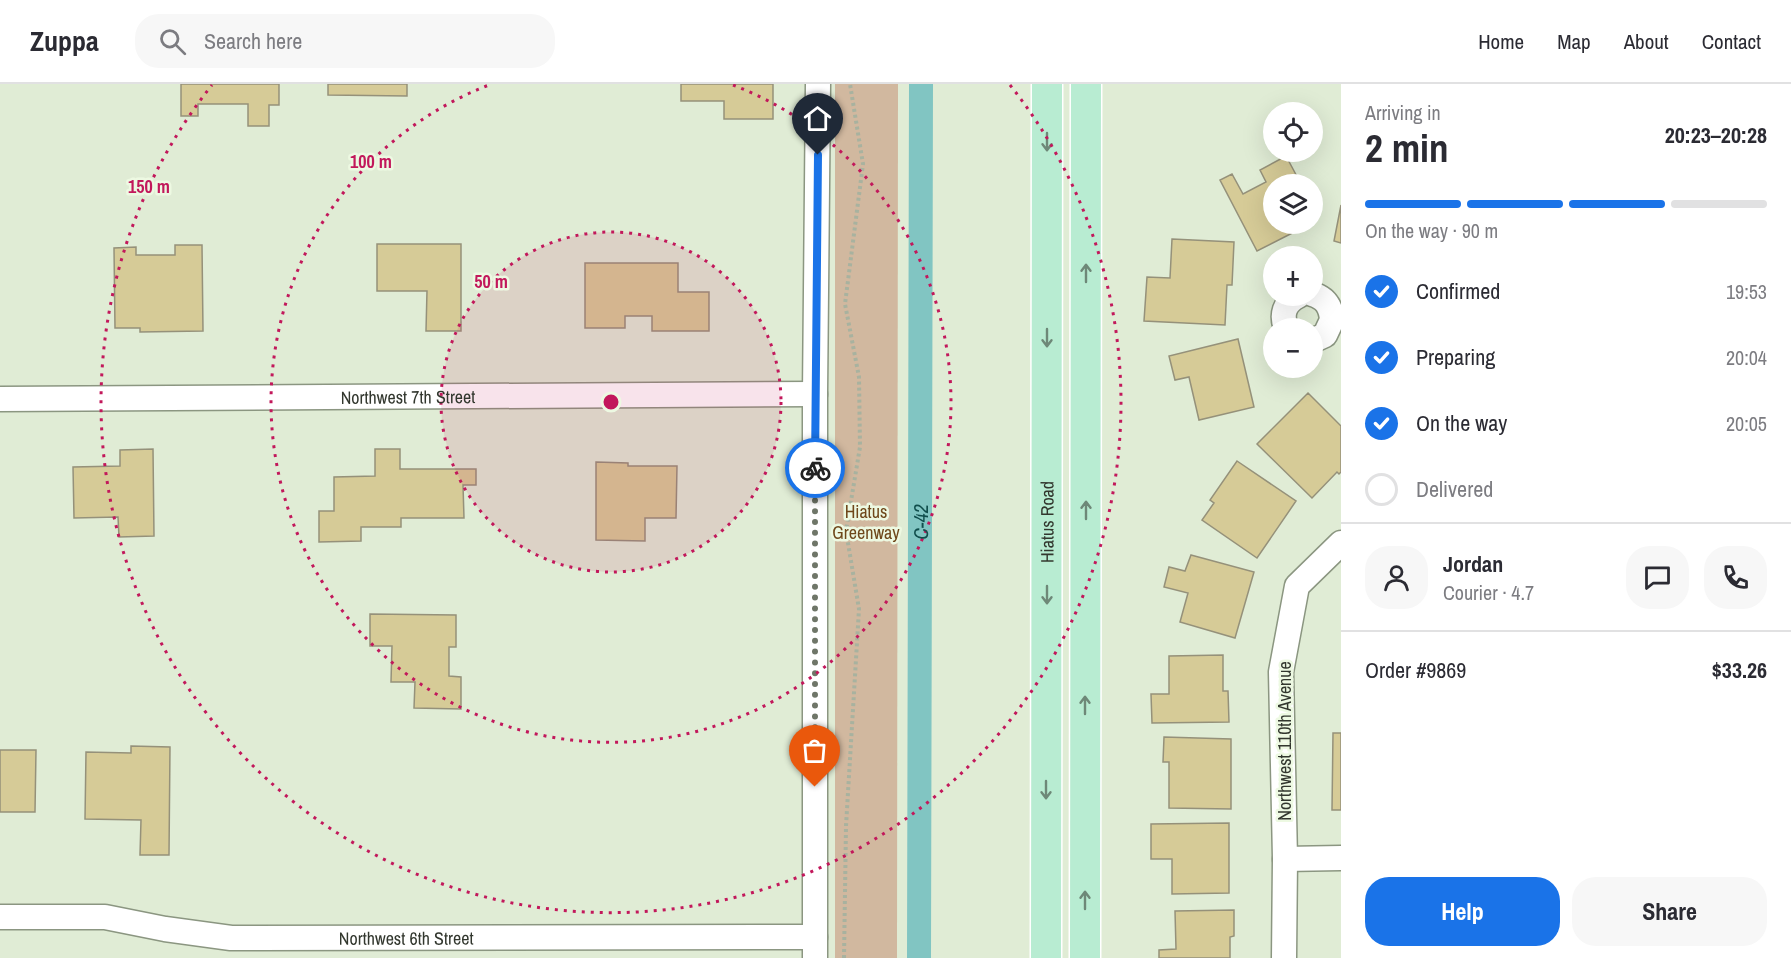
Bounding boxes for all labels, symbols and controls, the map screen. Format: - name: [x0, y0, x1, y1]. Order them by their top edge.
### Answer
- search box: [135, 14, 555, 68]
- text: Zuppa: [30, 22, 99, 60]
- icon: search: [156, 25, 189, 58]
- text: Search here: [204, 26, 302, 56]
- text: Home: [1478, 27, 1524, 56]
- text: Map: [1557, 27, 1591, 56]
- text: About: [1624, 27, 1669, 56]
- text: Contact: [1702, 27, 1761, 56]
- pin: [792, 93, 843, 155]
- text: Arriving in: [1365, 99, 1441, 126]
- icon: home: [801, 102, 834, 135]
- map controls: [1263, 102, 1323, 378]
- button: locate: [1263, 102, 1323, 162]
- text: 20:23–20:28: [1665, 120, 1767, 150]
- text: 2 min: [1365, 122, 1449, 174]
- one-way arrow: [1041, 132, 1053, 152]
- text: 100 m: [350, 149, 392, 174]
- text: 150 m: [128, 174, 170, 199]
- button: layers: [1263, 174, 1323, 234]
- text: On the way · 90 m: [1365, 217, 1498, 244]
- button: +: [1263, 246, 1323, 306]
- one-way arrow: [1080, 263, 1092, 283]
- text: 50 m: [474, 269, 508, 294]
- icon: check: [1365, 275, 1398, 308]
- text: Confirmed: [1416, 276, 1500, 306]
- text: 19:53: [1726, 278, 1767, 305]
- button: −: [1263, 318, 1323, 378]
- one-way arrow: [1041, 327, 1053, 347]
- icon: check: [1365, 341, 1398, 374]
- text: Preparing: [1416, 342, 1495, 372]
- text: 20:04: [1726, 344, 1767, 371]
- street label: Northwest 7th Street: [341, 384, 475, 409]
- centre of rings: [601, 392, 621, 412]
- icon: check: [1365, 407, 1398, 440]
- text: On the way: [1416, 408, 1507, 438]
- text: 20:05: [1726, 410, 1767, 437]
- courier: [785, 438, 845, 498]
- icon: bike: [799, 452, 832, 485]
- text: Delivered: [1416, 474, 1493, 504]
- street label: Hiatus Road: [1034, 481, 1059, 563]
- park label: Hiatus Greenway: [832, 499, 900, 545]
- one-way arrow: [1080, 500, 1092, 520]
- water label: C-42: [906, 503, 934, 540]
- button: person: [1365, 546, 1428, 609]
- button: chat: [1626, 546, 1689, 609]
- button: phone: [1704, 546, 1767, 609]
- text: Jordan: [1443, 549, 1503, 579]
- text: Courier · 4.7: [1443, 579, 1534, 606]
- one-way arrow: [1041, 585, 1053, 605]
- text: Order #9869: [1365, 655, 1466, 685]
- text: $33.26: [1712, 655, 1767, 685]
- street label: Northwest 110th Avenue: [1272, 661, 1297, 821]
- one-way arrow: [1079, 695, 1091, 715]
- pin: [789, 725, 840, 787]
- icon: bag: [798, 734, 831, 767]
- one-way arrow: [1040, 780, 1052, 800]
- button: Help: [1365, 877, 1560, 946]
- button: Share: [1572, 877, 1767, 946]
- one-way arrow: [1079, 890, 1091, 910]
- street label: Northwest 6th Street: [339, 925, 474, 950]

